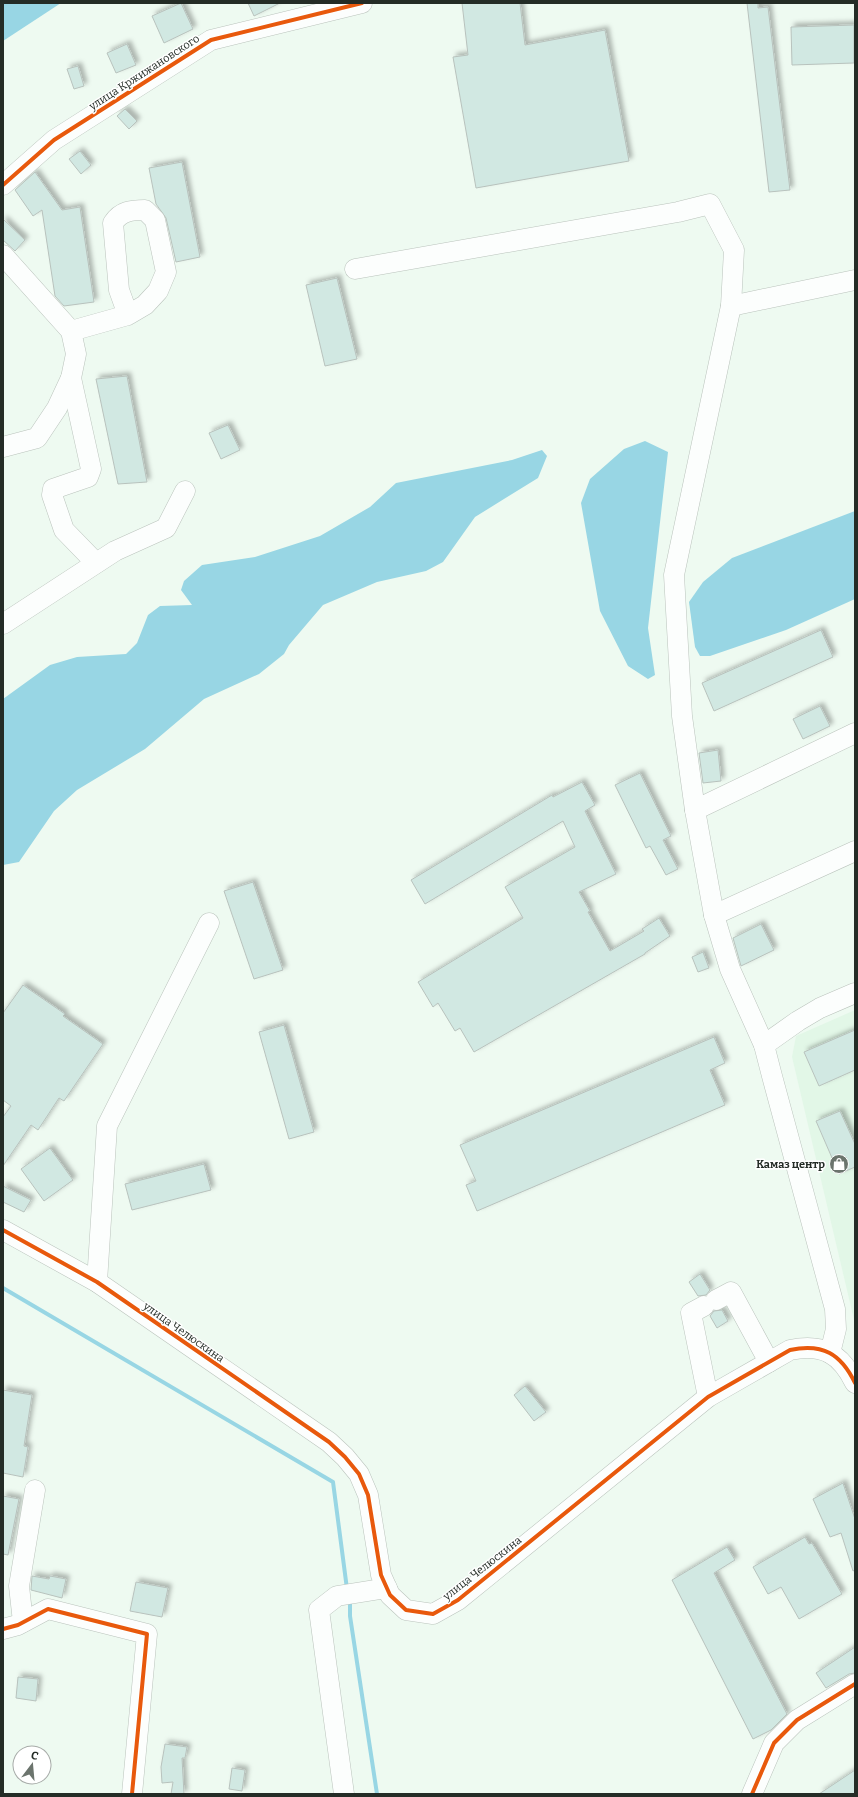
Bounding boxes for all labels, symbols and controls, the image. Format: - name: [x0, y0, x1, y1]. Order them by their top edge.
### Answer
- street label: улица Кржижановского: [86, 32, 202, 114]
- shop icon: Камаз центр: [828, 1153, 850, 1175]
- place label: Камаз центр: [756, 1158, 825, 1171]
- street label: улица Челюскина: [140, 1299, 227, 1365]
- street label: улица Челюскина: [440, 1534, 524, 1604]
- north arrow: [12, 1745, 52, 1785]
- text: С: [29, 1749, 40, 1763]

